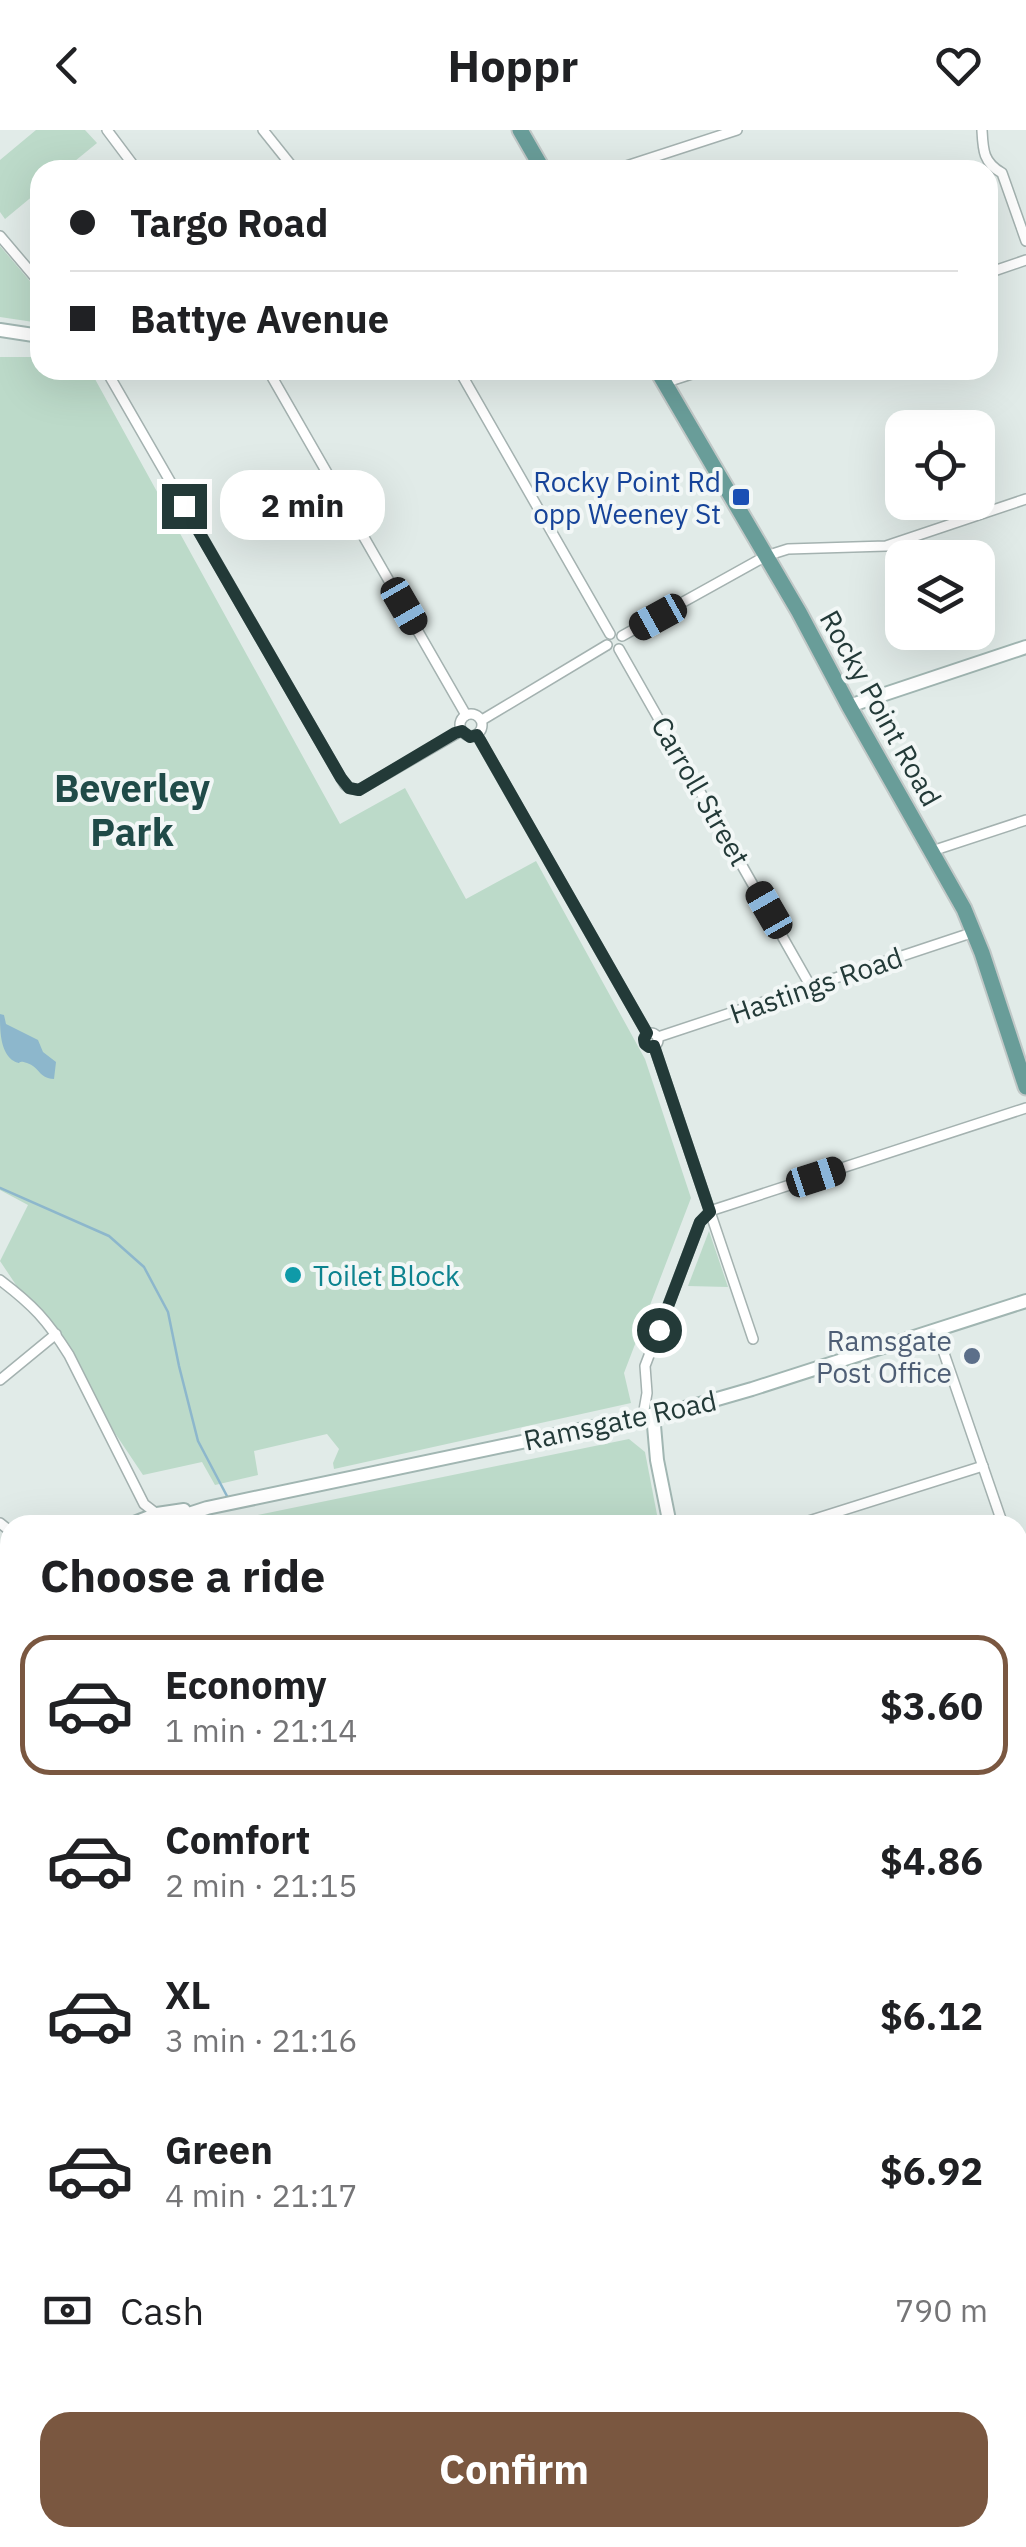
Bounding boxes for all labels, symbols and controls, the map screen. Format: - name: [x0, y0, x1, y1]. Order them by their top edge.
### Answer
- text: Hoppr: [448, 36, 578, 94]
- icon: back: [40, 38, 95, 93]
- icon: heart: [931, 38, 986, 93]
- text: Targo Road: [130, 198, 328, 247]
- text: Battye Avenue: [130, 294, 389, 343]
- map controls: [885, 410, 995, 650]
- button: locate: [885, 410, 995, 520]
- place label: Rocky Point Rd opp Weeney St: [533, 463, 721, 532]
- callout: 2 min: [219, 471, 384, 541]
- route end: [162, 484, 207, 529]
- text: 2 min: [261, 484, 344, 526]
- marker: Rocky Point Rd opp Weeney St: [730, 486, 752, 508]
- button: layers: [885, 540, 995, 650]
- car: [376, 573, 432, 639]
- car: [624, 589, 692, 645]
- street label: Rocky Point Road: [812, 604, 950, 812]
- street label: Carroll Street: [643, 709, 759, 873]
- district label: Beverley Park: [54, 763, 211, 856]
- car: [741, 877, 797, 943]
- street label: Hastings Road: [725, 938, 907, 1032]
- car: [783, 1153, 849, 1201]
- place label: Toilet Block: [313, 1257, 460, 1294]
- marker: Toilet Block: [282, 1264, 304, 1286]
- route start: [637, 1308, 682, 1353]
- place label: Ramsgate Post Office: [816, 1322, 952, 1391]
- marker: Ramsgate Post Office: [961, 1345, 983, 1367]
- street label: Ramsgate Road: [520, 1382, 720, 1458]
- text: Choose a ride: [40, 1546, 325, 1604]
- icon: car: [45, 1660, 135, 1750]
- text: Economy: [165, 1660, 327, 1709]
- text: $3.60: [880, 1681, 983, 1730]
- text: 1 min · 21:14: [165, 1709, 358, 1751]
- icon: car: [45, 1815, 135, 1905]
- text: Comfort: [165, 1815, 310, 1864]
- text: $4.86: [880, 1836, 983, 1885]
- text: 2 min · 21:15: [165, 1864, 358, 1906]
- icon: car: [45, 1970, 135, 2060]
- text: XL: [165, 1970, 211, 2019]
- text: $6.12: [880, 1991, 983, 2040]
- text: 3 min · 21:16: [165, 2019, 358, 2061]
- icon: car: [45, 2125, 135, 2215]
- text: Green: [165, 2125, 273, 2174]
- text: $6.92: [880, 2146, 983, 2195]
- text: 4 min · 21:17: [165, 2174, 358, 2216]
- icon: cash: [40, 2283, 95, 2338]
- text: Cash: [120, 2286, 204, 2335]
- text: 790 m: [895, 2289, 988, 2331]
- button: Confirm: [40, 2412, 988, 2527]

